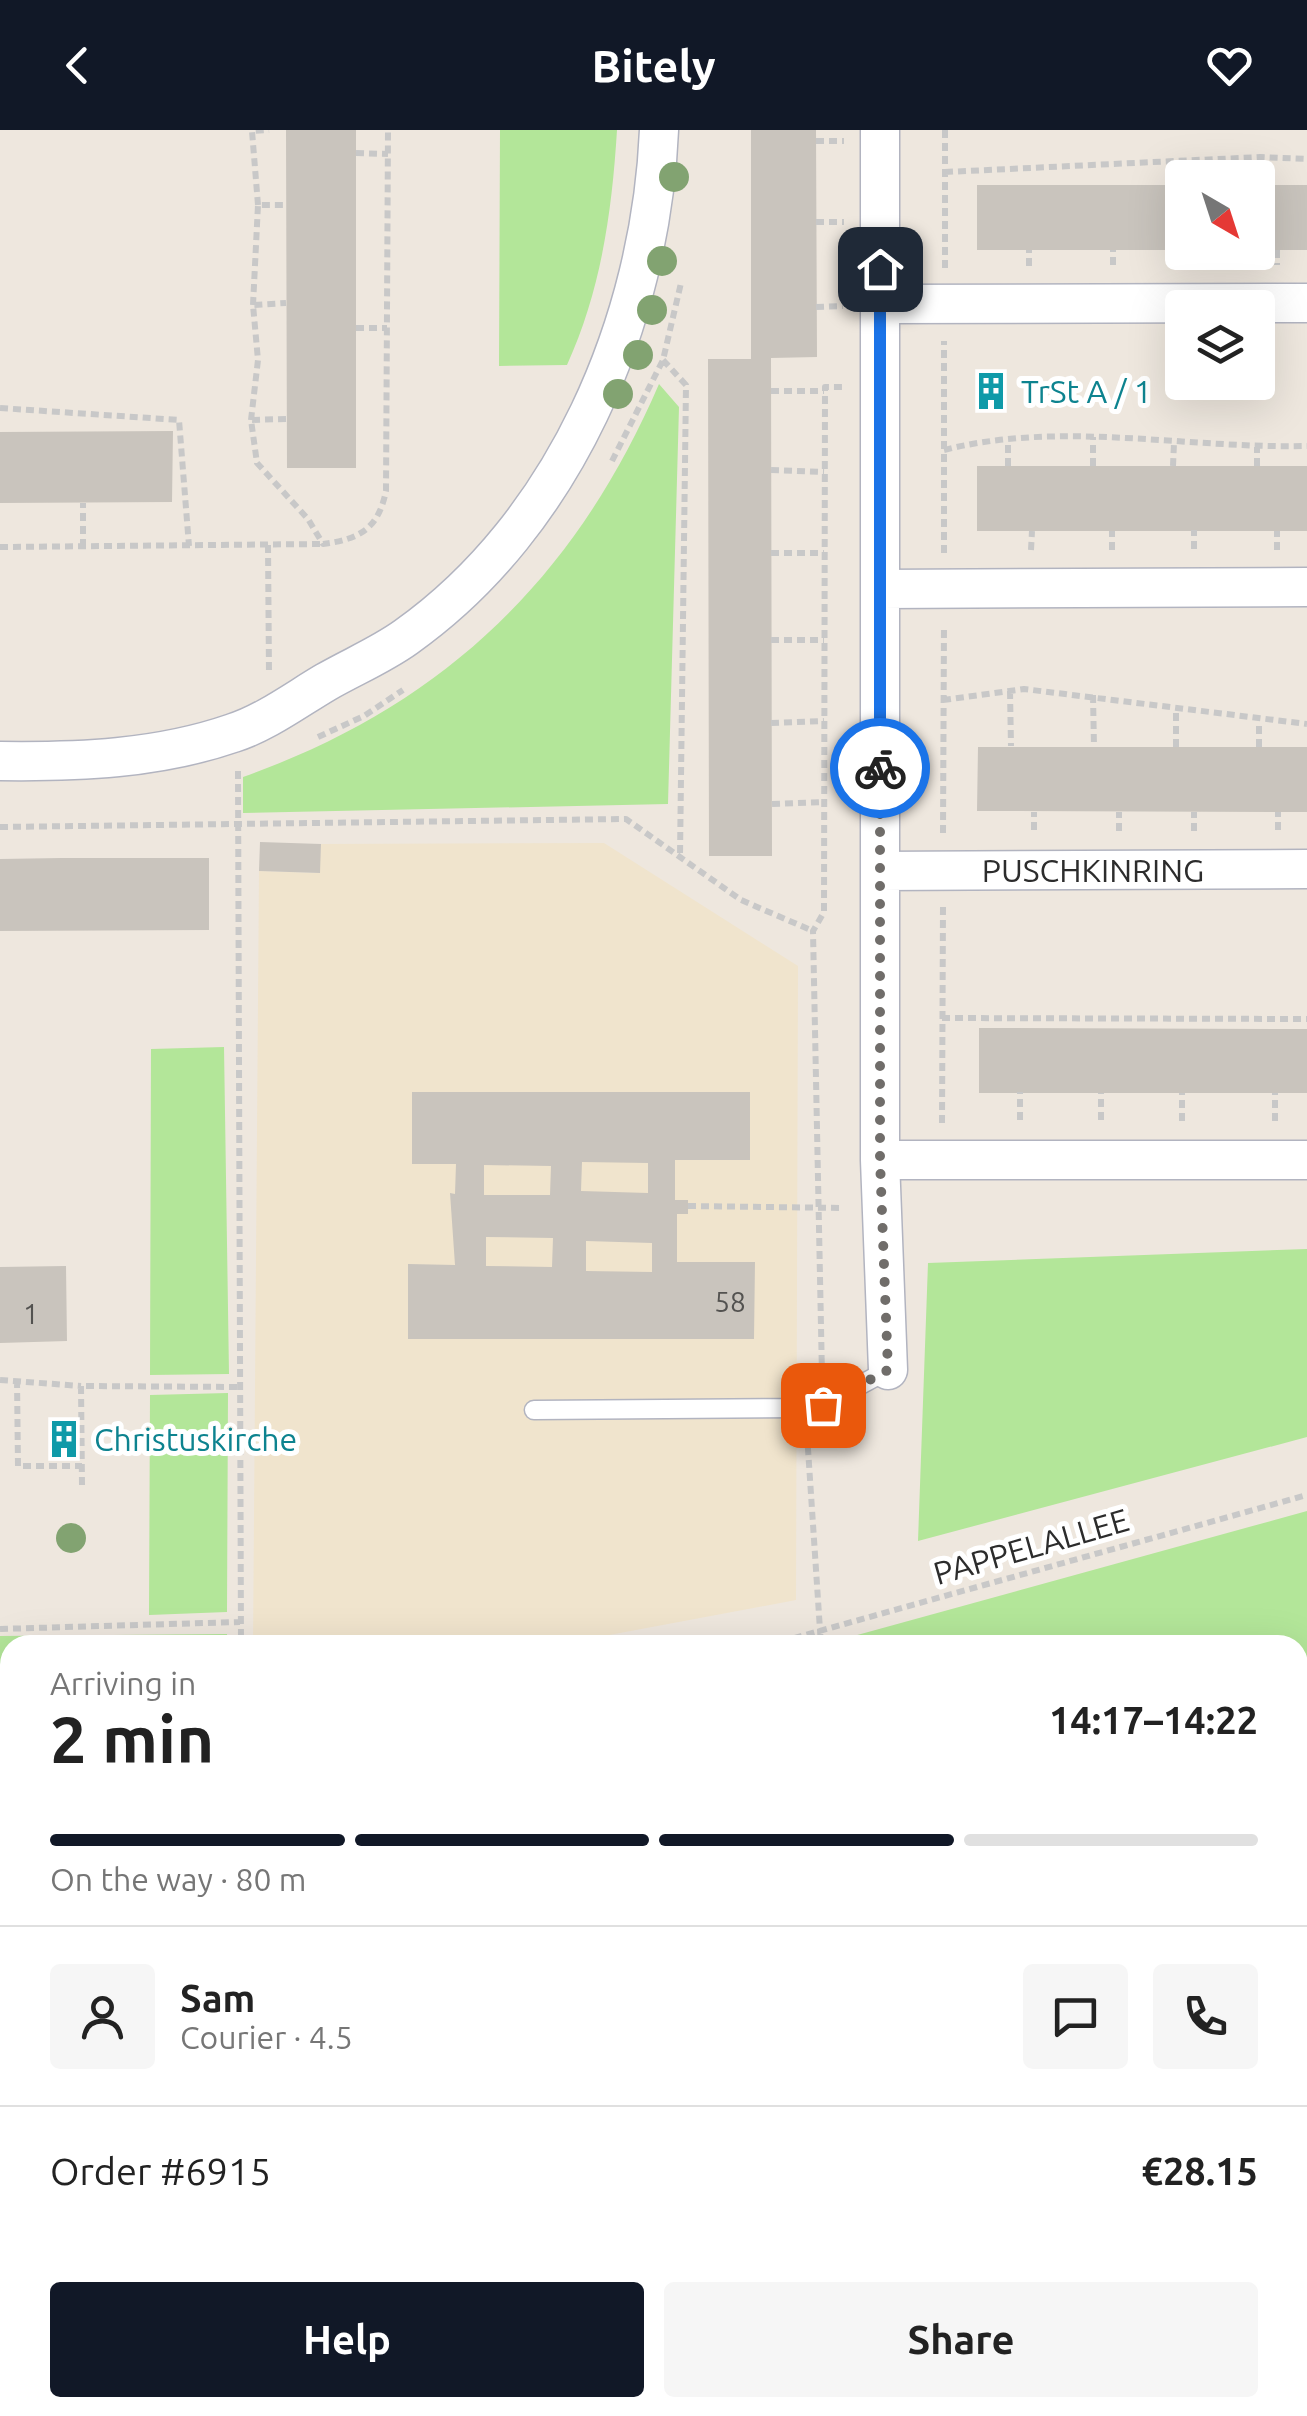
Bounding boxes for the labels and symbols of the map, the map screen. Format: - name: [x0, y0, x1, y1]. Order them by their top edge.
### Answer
- north arrow: [1165, 160, 1275, 270]
- pin: [838, 227, 923, 312]
- building icon: TrSt A / 1: [970, 370, 1012, 412]
- place label: TrSt A / 1: [1021, 373, 1152, 409]
- courier: [830, 718, 930, 818]
- street label: PUSCHKINRING: [982, 852, 1204, 888]
- house number: 58: [714, 1286, 746, 1317]
- house number: 1: [23, 1298, 39, 1329]
- pin: [781, 1363, 866, 1448]
- building icon: Christuskirche: [43, 1418, 85, 1460]
- place label: Christuskirche: [94, 1421, 297, 1457]
- street label: PAPPELALLEE: [929, 1501, 1133, 1591]

